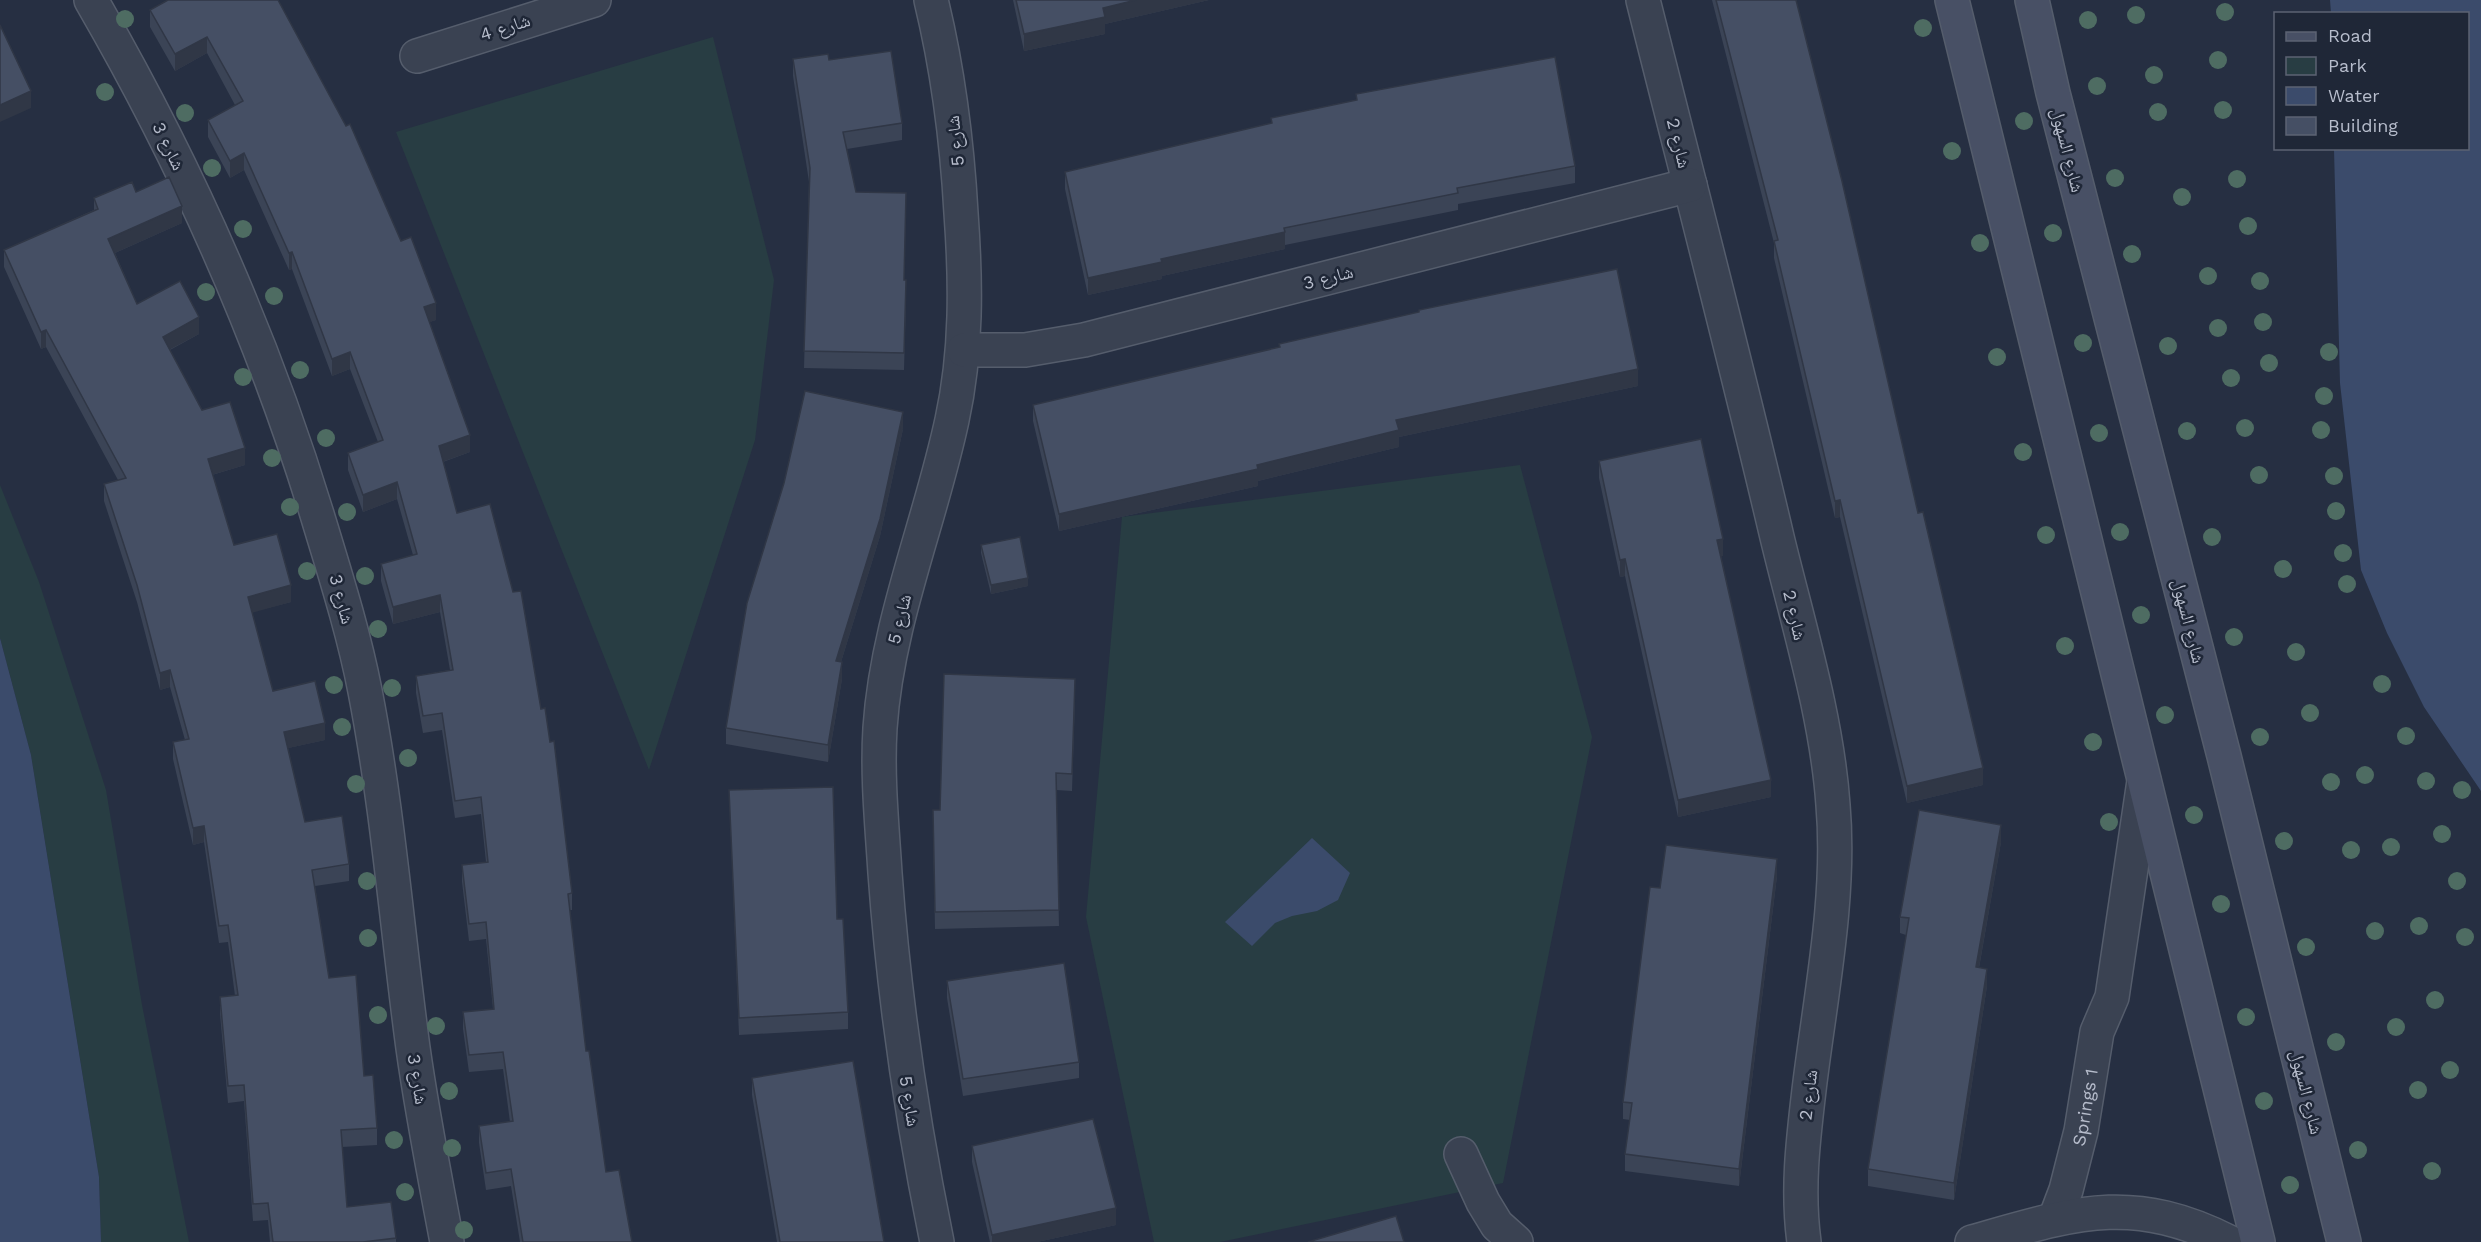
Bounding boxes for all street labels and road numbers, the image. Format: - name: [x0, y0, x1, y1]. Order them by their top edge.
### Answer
- street label: شارع 4: [477, 9, 533, 46]
- street label: شارع السهول: [2046, 106, 2089, 195]
- street label: شارع 5: [942, 115, 969, 167]
- street label: شارع 2: [1662, 116, 1695, 170]
- street label: شارع 3: [148, 119, 190, 174]
- street label: شارع 3: [1301, 261, 1355, 294]
- street label: شارع 3: [324, 572, 359, 627]
- street label: شارع السهول: [2167, 577, 2210, 666]
- street label: شارع 2: [1778, 588, 1811, 642]
- street label: شارع 5: [883, 592, 916, 646]
- street label: شارع السهول: [2285, 1048, 2328, 1137]
- street label: شارع 3: [403, 1052, 432, 1106]
- street label: Springs 1: [2067, 1067, 2101, 1148]
- street label: شارع 2: [1794, 1068, 1823, 1122]
- street label: شارع 5: [895, 1074, 924, 1128]

